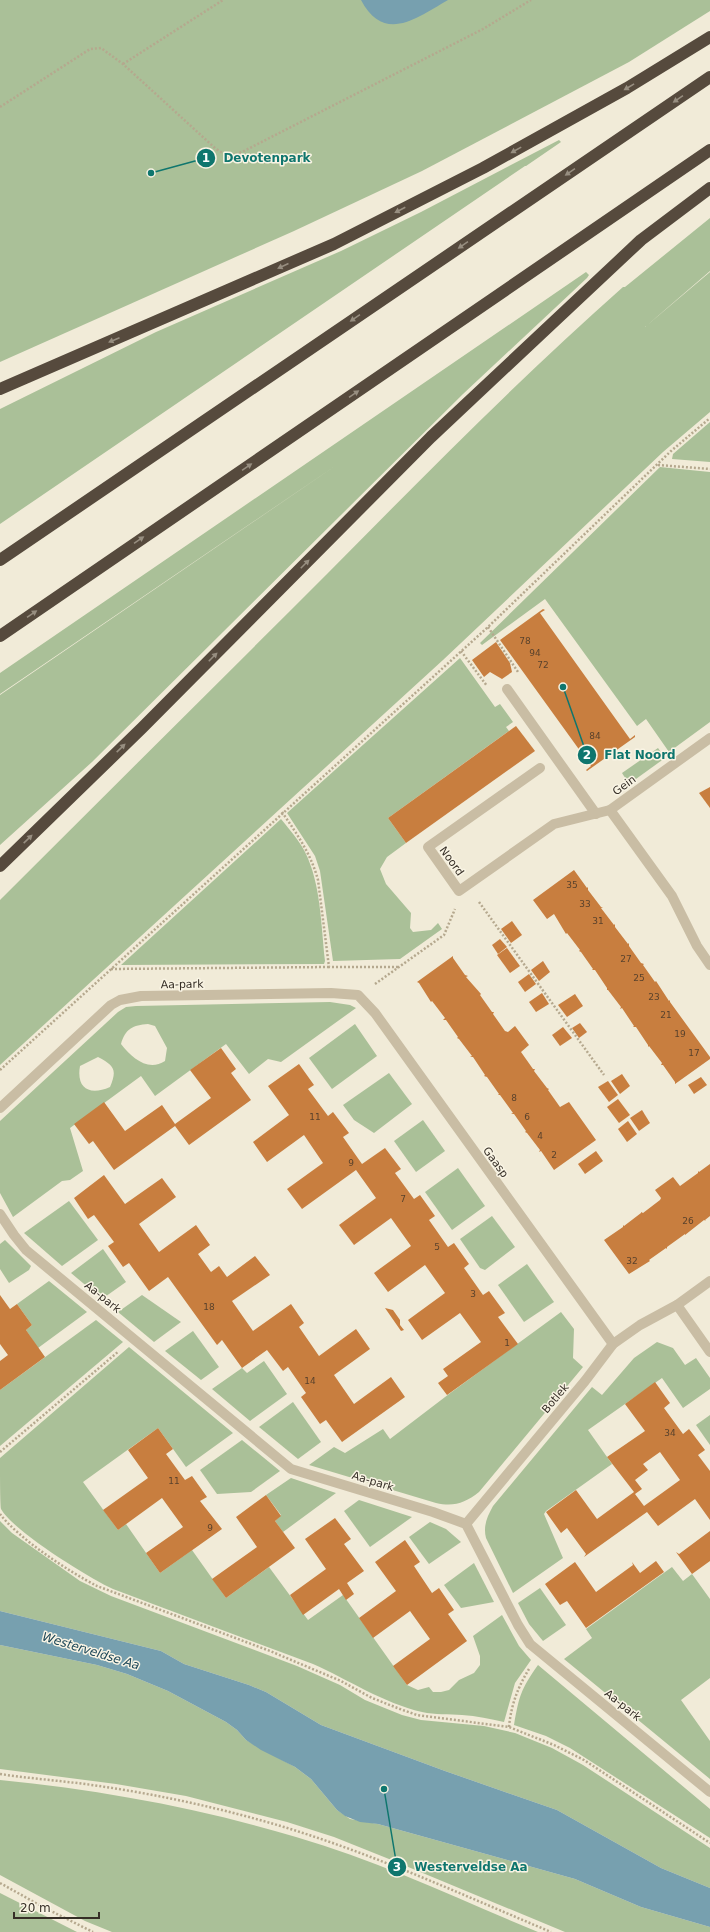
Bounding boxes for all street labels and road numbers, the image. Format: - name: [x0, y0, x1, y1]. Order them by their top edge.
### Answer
- street label: Gein: [610, 773, 638, 798]
- street label: Noord: [437, 844, 467, 878]
- street label: Aa-park: [160, 978, 204, 991]
- street label: Gaasp: [480, 1144, 511, 1180]
- street label: Aa-park: [82, 1279, 124, 1316]
- street label: Botlek: [539, 1380, 572, 1416]
- street label: Aa-park: [350, 1469, 396, 1494]
- street label: Aa-park: [602, 1687, 644, 1724]

